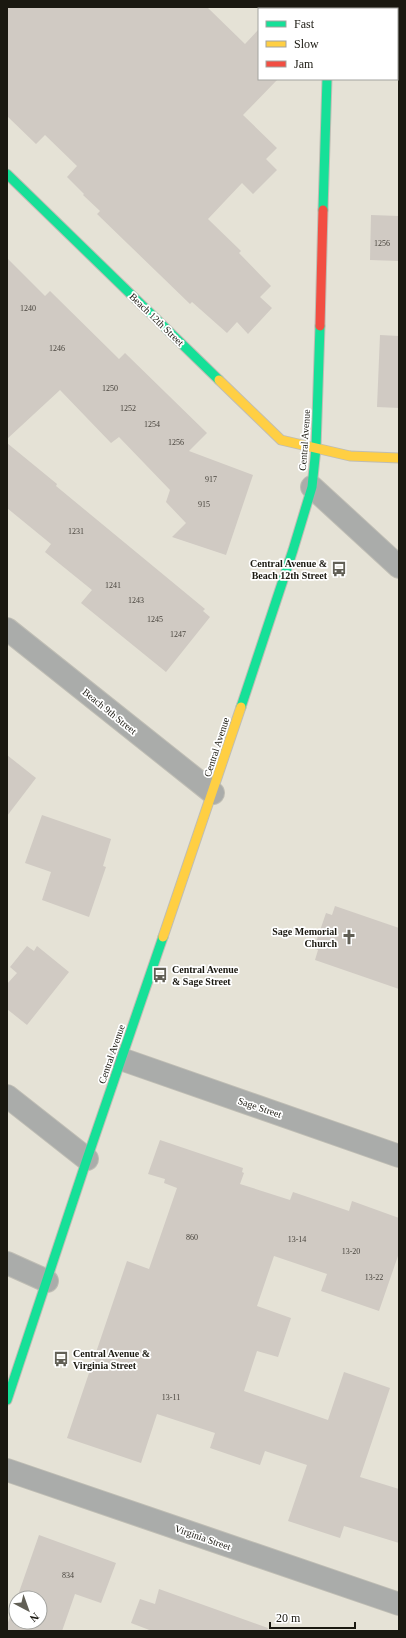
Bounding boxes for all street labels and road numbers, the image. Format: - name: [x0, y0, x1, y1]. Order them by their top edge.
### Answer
- street label: Beach 12th Street: [127, 291, 186, 348]
- street label: Central Avenue: [297, 408, 312, 471]
- street label: Beach 9th Street: [81, 686, 139, 737]
- street label: Central Avenue: [202, 716, 231, 778]
- street label: Central Avenue: [96, 1023, 127, 1085]
- street label: Sage Street: [237, 1095, 283, 1120]
- street label: Virginia Street: [173, 1523, 232, 1552]

